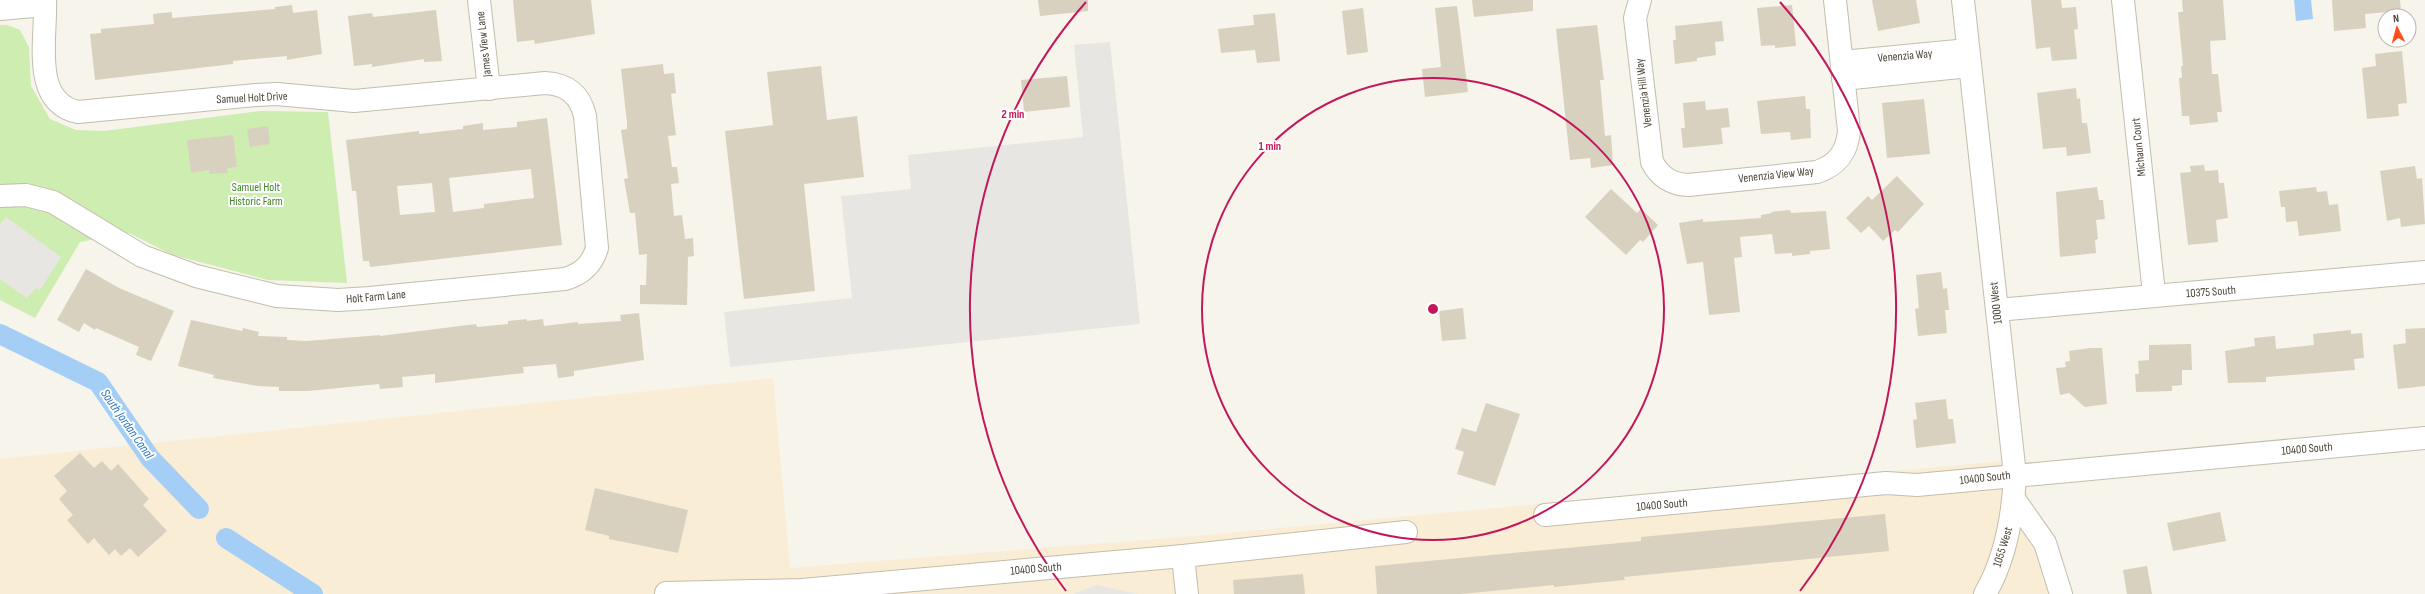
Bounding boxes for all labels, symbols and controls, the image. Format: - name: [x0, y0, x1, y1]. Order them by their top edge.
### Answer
- north arrow: [2377, 8, 2417, 48]
- street label: James View Lane: [473, 10, 495, 79]
- text: N: [2392, 12, 2400, 25]
- street label: Venenzia Way: [1877, 46, 1933, 66]
- street label: Venenzia Hill Way: [1632, 57, 1656, 128]
- street label: Samuel Holt Drive: [216, 89, 288, 107]
- text: 2 min: [1002, 107, 1024, 122]
- street label: Michaun Court: [2128, 117, 2150, 177]
- text: 1 min: [1259, 139, 1281, 154]
- street label: Venenzia View Way: [1738, 164, 1815, 186]
- park label: Samuel Holt Historic Farm: [229, 180, 283, 209]
- street label: 1000 West: [1986, 281, 2006, 325]
- street label: 10375 South: [2186, 283, 2236, 301]
- street label: Holt Farm Lane: [346, 287, 407, 307]
- centre of rings: [1426, 302, 1440, 316]
- water label: South Jordan Canal: [97, 386, 157, 462]
- street label: 10400 South: [2281, 439, 2333, 459]
- street label: 10400 South: [1959, 468, 2011, 488]
- street label: 10400 South: [1636, 495, 1688, 515]
- street label: 1055 West: [1990, 525, 2016, 569]
- street label: 10400 South: [1010, 559, 1062, 579]

